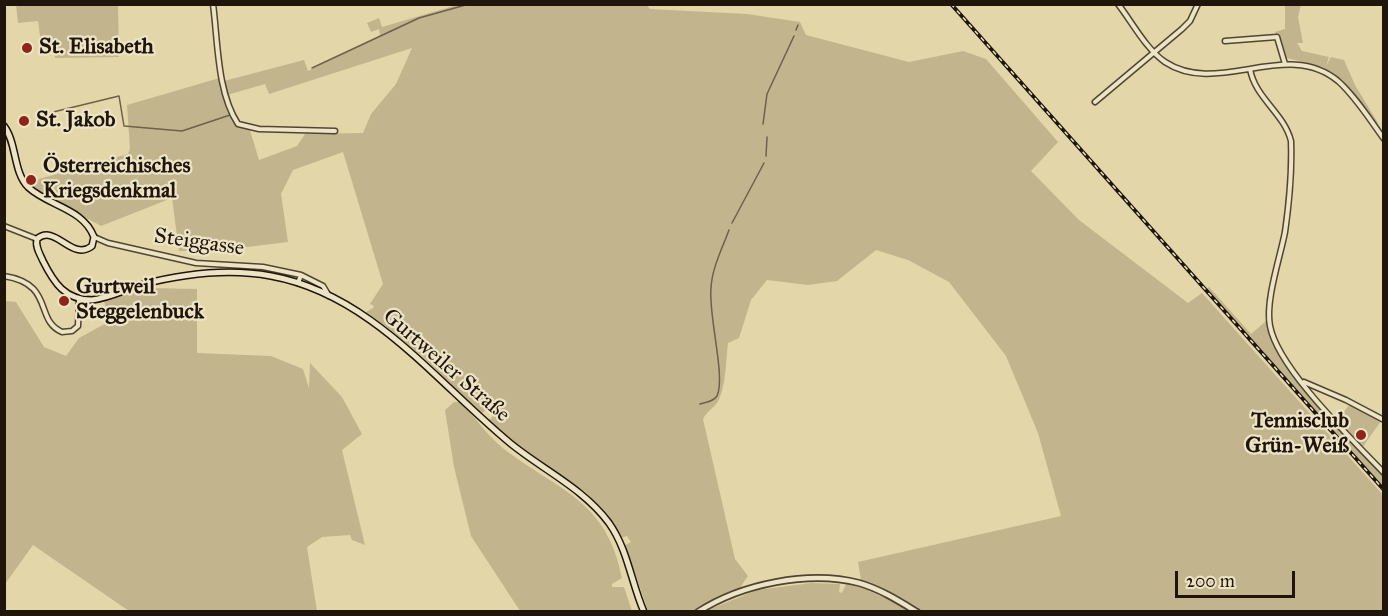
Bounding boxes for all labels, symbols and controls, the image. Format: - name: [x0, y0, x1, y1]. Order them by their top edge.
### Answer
- place label: St. Elisabeth: [39, 35, 154, 61]
- marker: St. Elisabeth: [20, 41, 34, 55]
- place label: St. Jakob: [36, 108, 115, 134]
- marker: St. Jakob: [17, 114, 31, 128]
- place label: Österreichisches Kriegsdenkmal: [43, 154, 190, 206]
- marker: Österreichisches Kriegsdenkmal: [24, 173, 38, 187]
- street label: Steiggasse: [152, 224, 246, 262]
- place label: Gurtweil Steggelenbuck: [76, 275, 204, 326]
- marker: Gurtweil Steggelenbuck: [57, 294, 71, 308]
- street label: Gurtweiler Straße: [377, 304, 515, 428]
- place label: Tennisclub Grün-Weiß: [1245, 409, 1349, 460]
- marker: Tennisclub Grün-Weiß: [1354, 428, 1368, 442]
- scale bar: [1178, 559, 1298, 597]
- text: 200 m: [1186, 570, 1235, 592]

